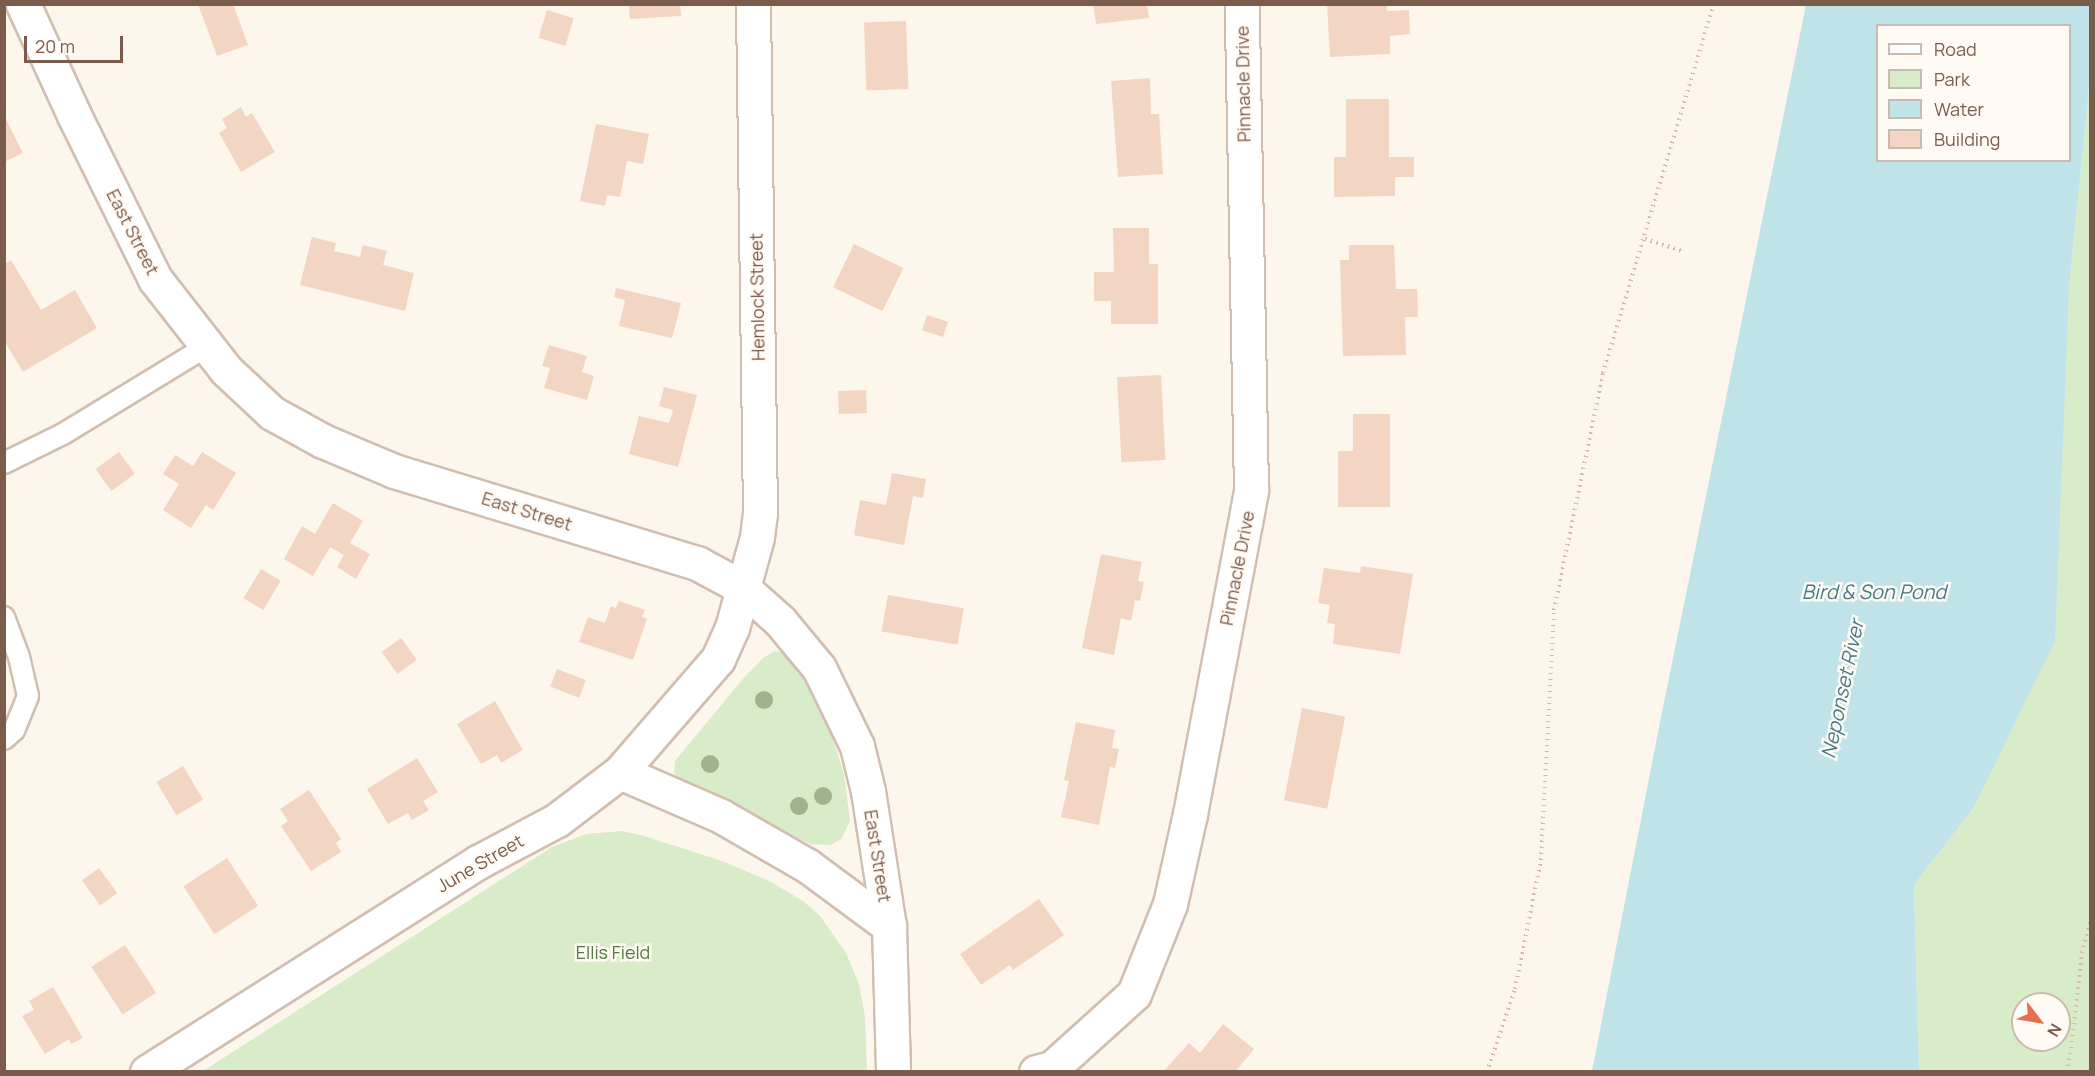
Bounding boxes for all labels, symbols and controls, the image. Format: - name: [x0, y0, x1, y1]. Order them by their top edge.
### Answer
- scale bar: [27, 24, 126, 62]
- legend: [1876, 24, 2071, 162]
- street label: Pinnacle Drive: [1231, 26, 1255, 142]
- text: 20 m: [35, 34, 75, 58]
- text: Road: [1934, 37, 1977, 61]
- text: Park: [1934, 67, 1970, 91]
- text: Water: [1934, 97, 1984, 121]
- text: Building: [1934, 127, 2000, 151]
- street label: East Street: [102, 185, 164, 279]
- street label: Hemlock Street: [745, 233, 769, 361]
- street label: East Street: [479, 487, 575, 535]
- street label: Pinnacle Drive: [1215, 509, 1259, 627]
- water label: Bird & Son Pond: [1802, 579, 1946, 603]
- water label: Neponset River: [1816, 618, 1868, 760]
- street label: East Street: [860, 808, 896, 904]
- street label: June Street: [433, 829, 527, 897]
- park label: Ellis Field: [576, 941, 650, 963]
- north arrow: [2011, 992, 2071, 1052]
- text: N: [2042, 1020, 2067, 1041]

